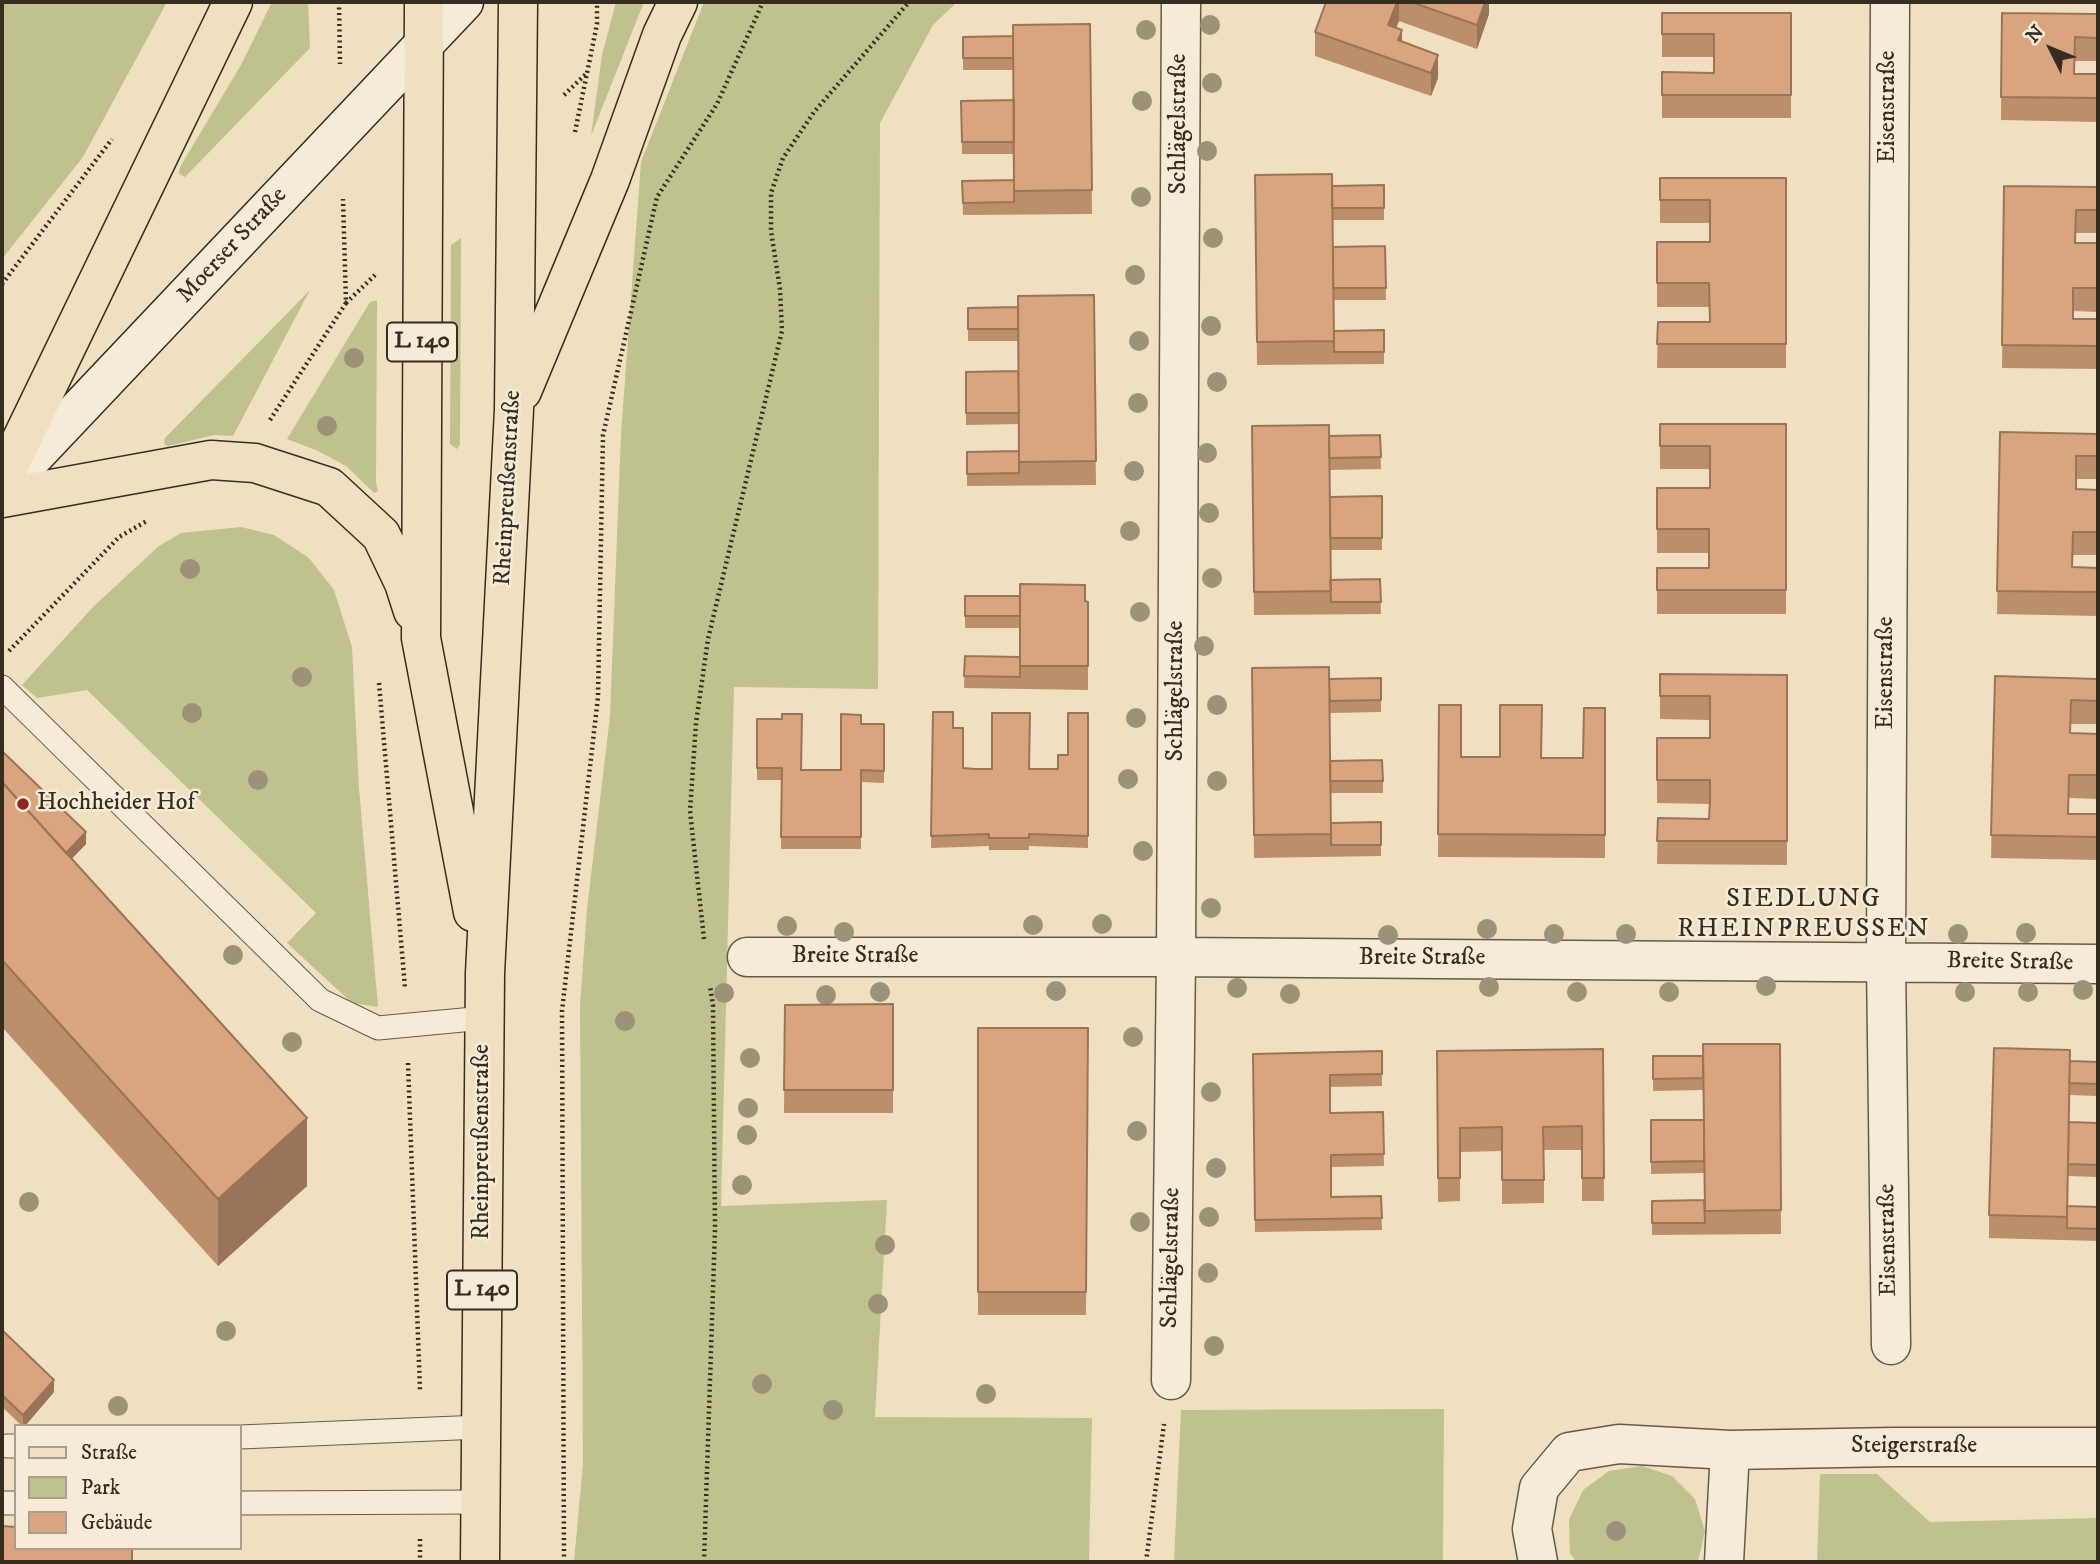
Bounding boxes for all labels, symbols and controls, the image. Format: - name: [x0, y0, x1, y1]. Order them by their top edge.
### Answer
- north arrow: [2016, 14, 2086, 84]
- text: N: [2022, 21, 2049, 48]
- street label: Eisenstraße: [1875, 51, 1903, 163]
- street label: Schlägelstraße: [1166, 53, 1194, 195]
- street label: Moerser Straße: [172, 182, 294, 310]
- road number: L 140: [387, 322, 457, 362]
- street label: Rheinpreußenstraße: [489, 389, 529, 587]
- street label: Eisenstraße: [1873, 617, 1901, 729]
- street label: Schlägelstraße: [1163, 620, 1191, 762]
- place label: Hochheider Hof: [37, 790, 195, 818]
- marker: Hochheider Hof: [15, 796, 31, 812]
- district label: SIEDLUNG RHEINPREUSSEN: [1679, 885, 1929, 946]
- street label: Breite Straße: [792, 943, 918, 971]
- street label: Breite Straße: [1359, 945, 1485, 973]
- street label: Breite Straße: [1946, 947, 2074, 979]
- street label: Rheinpreußenstraße: [469, 1044, 497, 1240]
- street label: Eisenstraße: [1874, 1183, 1904, 1297]
- street label: Schlägelstraße: [1156, 1187, 1188, 1329]
- road number: L 140: [447, 1270, 517, 1310]
- legend: [14, 1424, 242, 1550]
- street label: Steigerstraße: [1851, 1433, 1977, 1461]
- text: Straße: [81, 1440, 137, 1466]
- text: Park: [81, 1475, 120, 1501]
- text: Gebäude: [81, 1510, 152, 1536]

